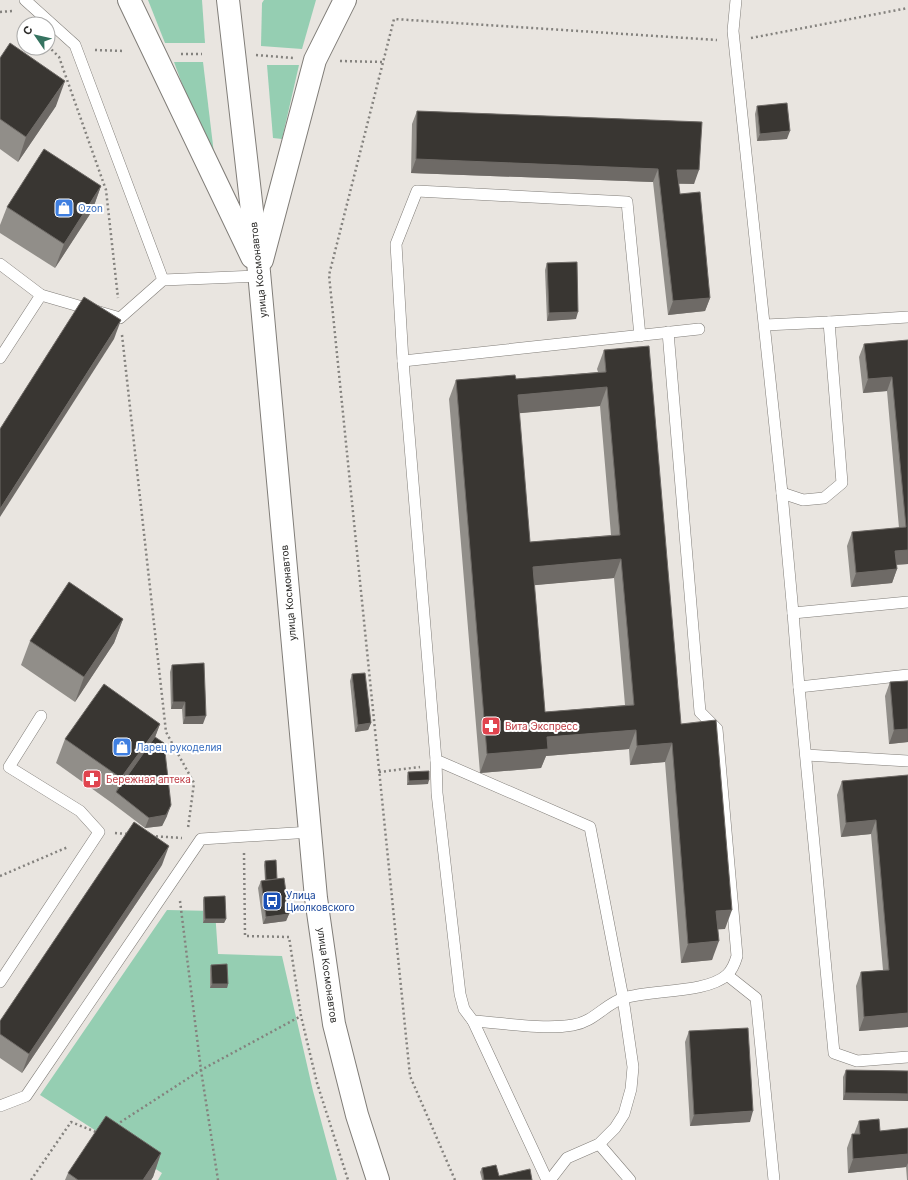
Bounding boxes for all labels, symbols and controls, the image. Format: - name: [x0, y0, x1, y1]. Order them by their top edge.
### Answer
- north arrow: [16, 16, 56, 56]
- text: С: [20, 23, 36, 38]
- shop icon: Ozon: [53, 197, 75, 219]
- place label: Ozon: [78, 202, 103, 214]
- street label: улица Космонавтов: [247, 221, 269, 319]
- street label: улица Космонавтов: [278, 544, 298, 641]
- pharmacy icon: Вита Экспресс: [480, 715, 502, 737]
- place label: Вита Экспресс: [505, 720, 578, 732]
- shop icon: Ларец рукоделия: [111, 736, 133, 758]
- place label: Ларец рукоделия: [136, 741, 222, 753]
- pharmacy icon: Бережная аптека: [81, 768, 103, 790]
- place label: Бережная аптека: [106, 773, 191, 785]
- place label: Улица Циолковского: [286, 889, 355, 913]
- bus stop icon: Улица Циолковского: [261, 890, 283, 912]
- street label: улица Космонавтов: [315, 926, 341, 1024]

